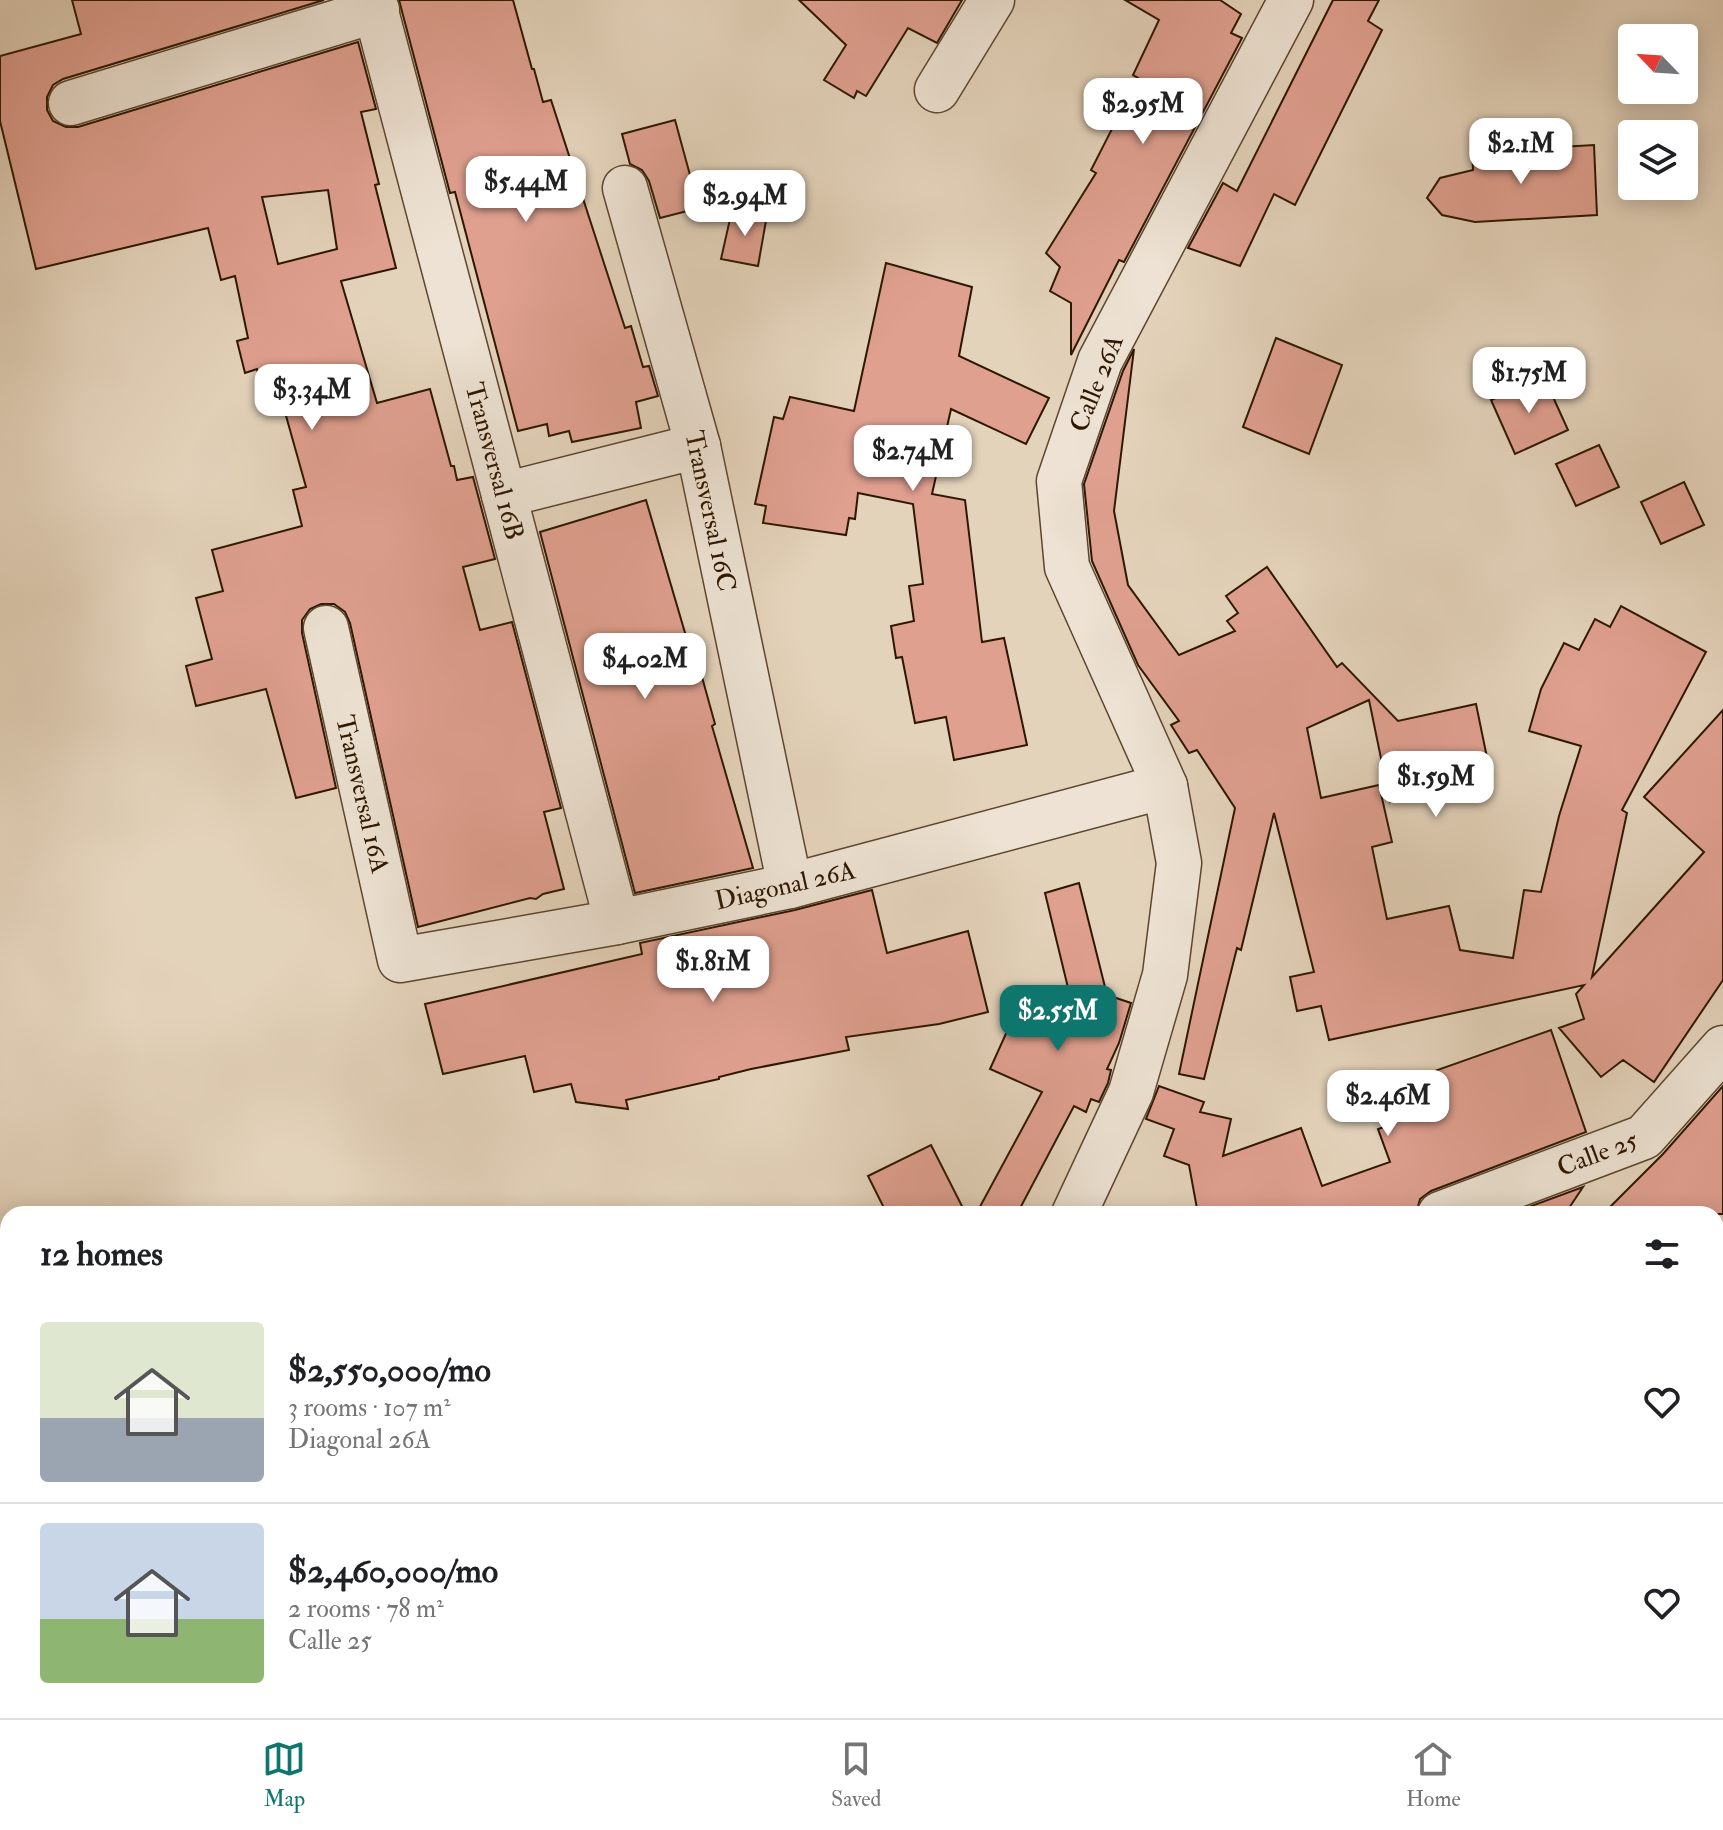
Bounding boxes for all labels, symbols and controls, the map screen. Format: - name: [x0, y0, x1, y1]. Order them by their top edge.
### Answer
- north arrow: [1618, 24, 1698, 104]
- map controls: [1618, 24, 1698, 200]
- pin: $2.95M: [1078, 78, 1208, 146]
- text: $2.95M: [1102, 88, 1184, 120]
- pin: $2.1M: [1465, 118, 1577, 186]
- button: layers: [1618, 120, 1698, 200]
- text: $2.1M: [1487, 128, 1555, 160]
- pin: $5.44M: [461, 156, 591, 224]
- text: $5.44M: [484, 166, 568, 198]
- pin: $2.94M: [680, 170, 810, 238]
- text: $2.94M: [702, 180, 788, 212]
- street label: Calle 26A: [1063, 330, 1131, 437]
- pin: $1.75M: [1464, 347, 1594, 415]
- text: $1.75M: [1491, 357, 1567, 389]
- pin: $3.34M: [247, 364, 377, 432]
- text: $3.34M: [273, 374, 351, 406]
- street label: Transversal 16B: [458, 379, 530, 544]
- pin: $2.74M: [848, 425, 978, 493]
- street label: Transversal 16C: [677, 428, 743, 595]
- text: $2.74M: [872, 435, 954, 467]
- pin: $4.02M: [580, 633, 710, 701]
- text: $4.02M: [602, 643, 688, 675]
- street label: Transversal 16A: [328, 712, 396, 877]
- pin: $1.59M: [1371, 751, 1501, 819]
- text: $1.59M: [1397, 761, 1475, 793]
- street label: Diagonal 26A: [712, 854, 859, 918]
- pin: $1.81M: [648, 936, 778, 1004]
- text: $1.81M: [675, 946, 751, 978]
- pin: $2.55M: [993, 985, 1123, 1053]
- text: $2.55M: [1018, 995, 1098, 1027]
- pin: $2.46M: [1323, 1070, 1453, 1138]
- text: $2.46M: [1345, 1080, 1431, 1112]
- street label: Calle 25: [1553, 1124, 1643, 1184]
- icon: filters: [1640, 1232, 1684, 1276]
- text: 12 homes: [40, 1233, 163, 1276]
- text: $2,550,000/mo: [288, 1349, 491, 1392]
- icon: home: [104, 1354, 200, 1450]
- icon: heart: [1640, 1380, 1684, 1424]
- text: 3 rooms · 107 m²: [288, 1392, 451, 1424]
- text: Diagonal 26A: [288, 1424, 431, 1456]
- text: $2,460,000/mo: [288, 1550, 498, 1593]
- icon: home: [104, 1555, 200, 1651]
- icon: heart: [1640, 1581, 1684, 1625]
- text: 2 rooms · 78 m²: [288, 1593, 444, 1625]
- text: Calle 25: [288, 1625, 372, 1657]
- tab: Map: [262, 1737, 306, 1813]
- tab: Saved: [831, 1737, 881, 1813]
- tab: Home: [1406, 1737, 1461, 1813]

